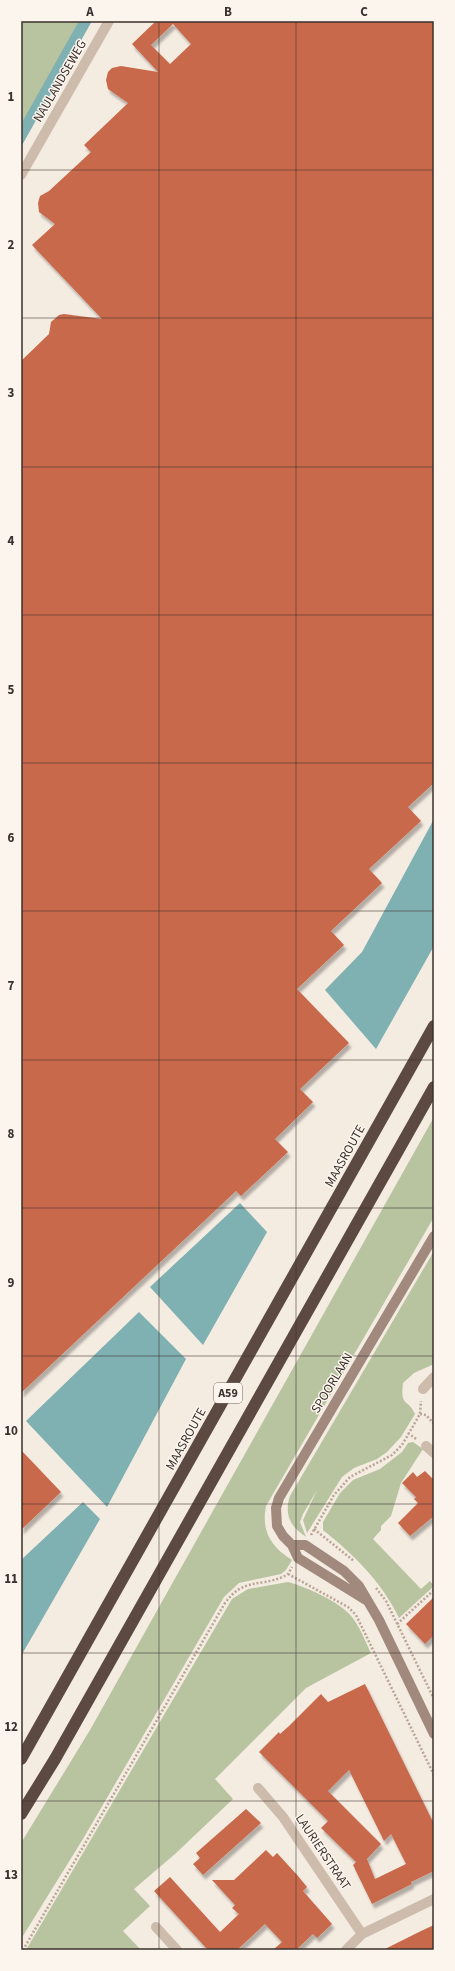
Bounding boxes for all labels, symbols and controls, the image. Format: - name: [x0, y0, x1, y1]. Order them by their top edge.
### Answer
- text: A: [85, 3, 94, 21]
- text: B: [224, 3, 232, 21]
- text: C: [360, 3, 368, 21]
- street label: NAULANDSEWEG: [29, 37, 91, 125]
- text: 1: [8, 88, 15, 106]
- text: 2: [8, 236, 15, 254]
- text: 3: [8, 384, 15, 402]
- text: 4: [8, 532, 15, 550]
- text: 5: [8, 681, 15, 699]
- text: 6: [8, 829, 15, 847]
- text: 7: [8, 977, 15, 995]
- street label: MAASROUTE: [320, 1121, 370, 1190]
- text: 8: [8, 1125, 15, 1143]
- text: 9: [8, 1274, 15, 1292]
- street label: SPOORLAAN: [307, 1349, 357, 1417]
- road number: A59: [214, 1383, 242, 1403]
- street label: MAASROUTE: [161, 1404, 211, 1473]
- text: 10: [4, 1422, 18, 1440]
- text: 11: [4, 1570, 18, 1588]
- text: 12: [4, 1718, 18, 1736]
- street label: LAURIERSTRAAT: [291, 1811, 355, 1893]
- text: 13: [4, 1866, 18, 1884]

